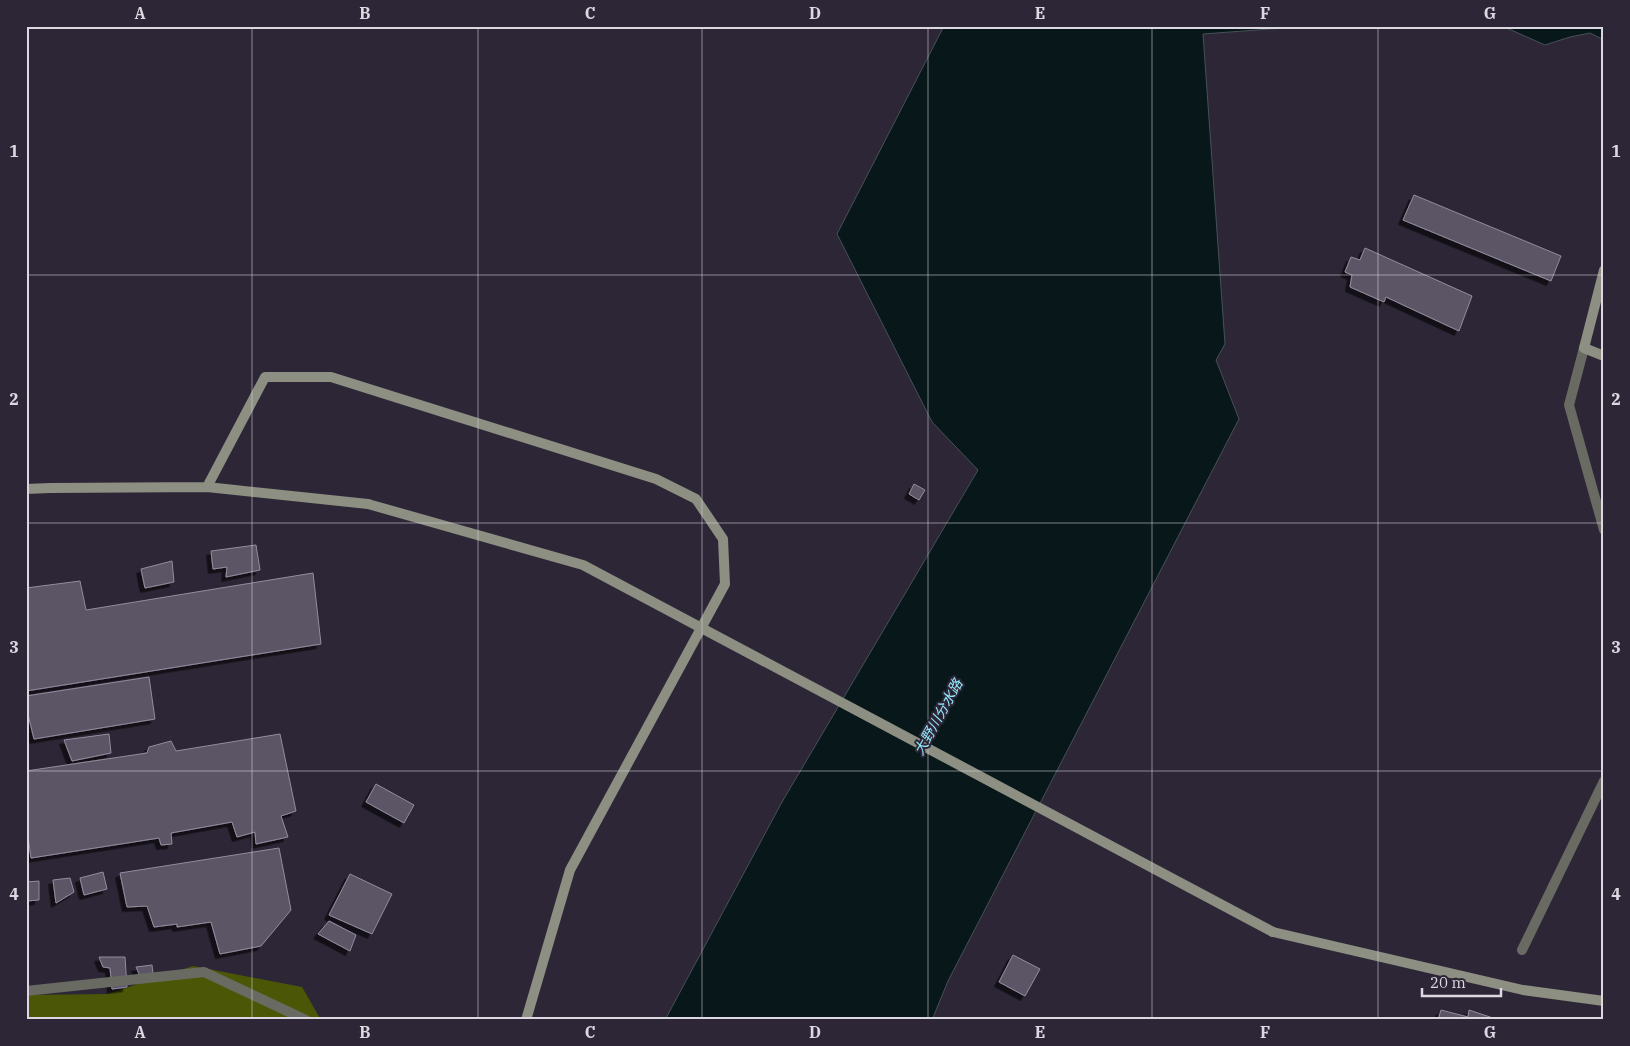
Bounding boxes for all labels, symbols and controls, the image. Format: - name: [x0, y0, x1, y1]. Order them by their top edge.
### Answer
- text: A: [134, 3, 146, 23]
- text: B: [359, 3, 371, 23]
- text: C: [585, 3, 595, 23]
- text: D: [809, 3, 821, 23]
- text: E: [1035, 3, 1045, 23]
- text: F: [1260, 3, 1270, 23]
- text: G: [1484, 3, 1496, 23]
- text: 1: [9, 141, 19, 161]
- text: 1: [1611, 141, 1621, 161]
- text: 2: [9, 389, 19, 409]
- text: 2: [1611, 389, 1621, 409]
- text: 3: [9, 637, 19, 657]
- text: 3: [1611, 637, 1621, 657]
- water label: 大野川分水路: [910, 675, 967, 758]
- text: 4: [9, 884, 19, 904]
- text: 4: [1611, 884, 1621, 904]
- scale bar: [1422, 966, 1501, 998]
- text: 20 m: [1430, 973, 1466, 992]
- text: A: [134, 1022, 146, 1042]
- text: B: [359, 1022, 371, 1042]
- text: C: [585, 1022, 595, 1042]
- text: D: [809, 1022, 821, 1042]
- text: E: [1035, 1022, 1045, 1042]
- text: F: [1260, 1022, 1270, 1042]
- text: G: [1484, 1022, 1496, 1042]

